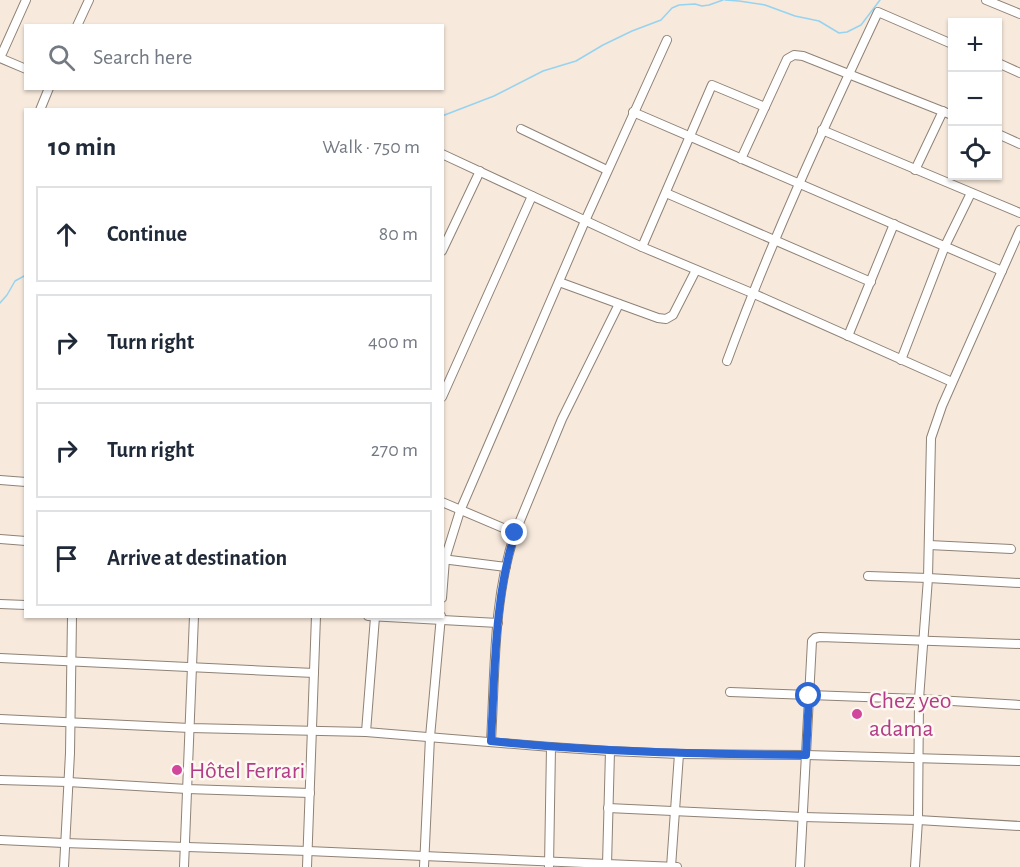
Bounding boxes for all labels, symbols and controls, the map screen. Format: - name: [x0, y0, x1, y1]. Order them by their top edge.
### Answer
- map controls: [948, 18, 1002, 180]
- button: +: [948, 18, 1002, 72]
- search box: [24, 24, 444, 90]
- icon: search: [45, 41, 78, 74]
- text: Search here: [93, 46, 192, 68]
- button: −: [948, 72, 1002, 126]
- button: locate: [948, 126, 1002, 180]
- text: 10 min: [48, 134, 116, 160]
- text: Walk · 750 m: [322, 137, 420, 157]
- icon: ahead: [50, 218, 83, 251]
- text: Continue: [107, 223, 187, 245]
- text: 80 m: [379, 224, 418, 244]
- icon: right: [50, 326, 83, 359]
- text: Turn right: [107, 331, 194, 353]
- text: 400 m: [368, 332, 418, 352]
- icon: right: [50, 434, 83, 467]
- text: Turn right: [107, 439, 194, 461]
- text: 270 m: [371, 440, 418, 460]
- route end: [501, 519, 527, 545]
- icon: arrive: [50, 542, 83, 575]
- text: Arrive at destination: [107, 547, 287, 569]
- route start: [795, 682, 821, 708]
- place label: Chez yeo adama: [869, 689, 952, 741]
- marker: Chez yeo adama: [850, 707, 864, 721]
- place label: Hôtel Ferrari: [189, 759, 305, 783]
- marker: Hôtel Ferrari: [170, 763, 184, 777]

